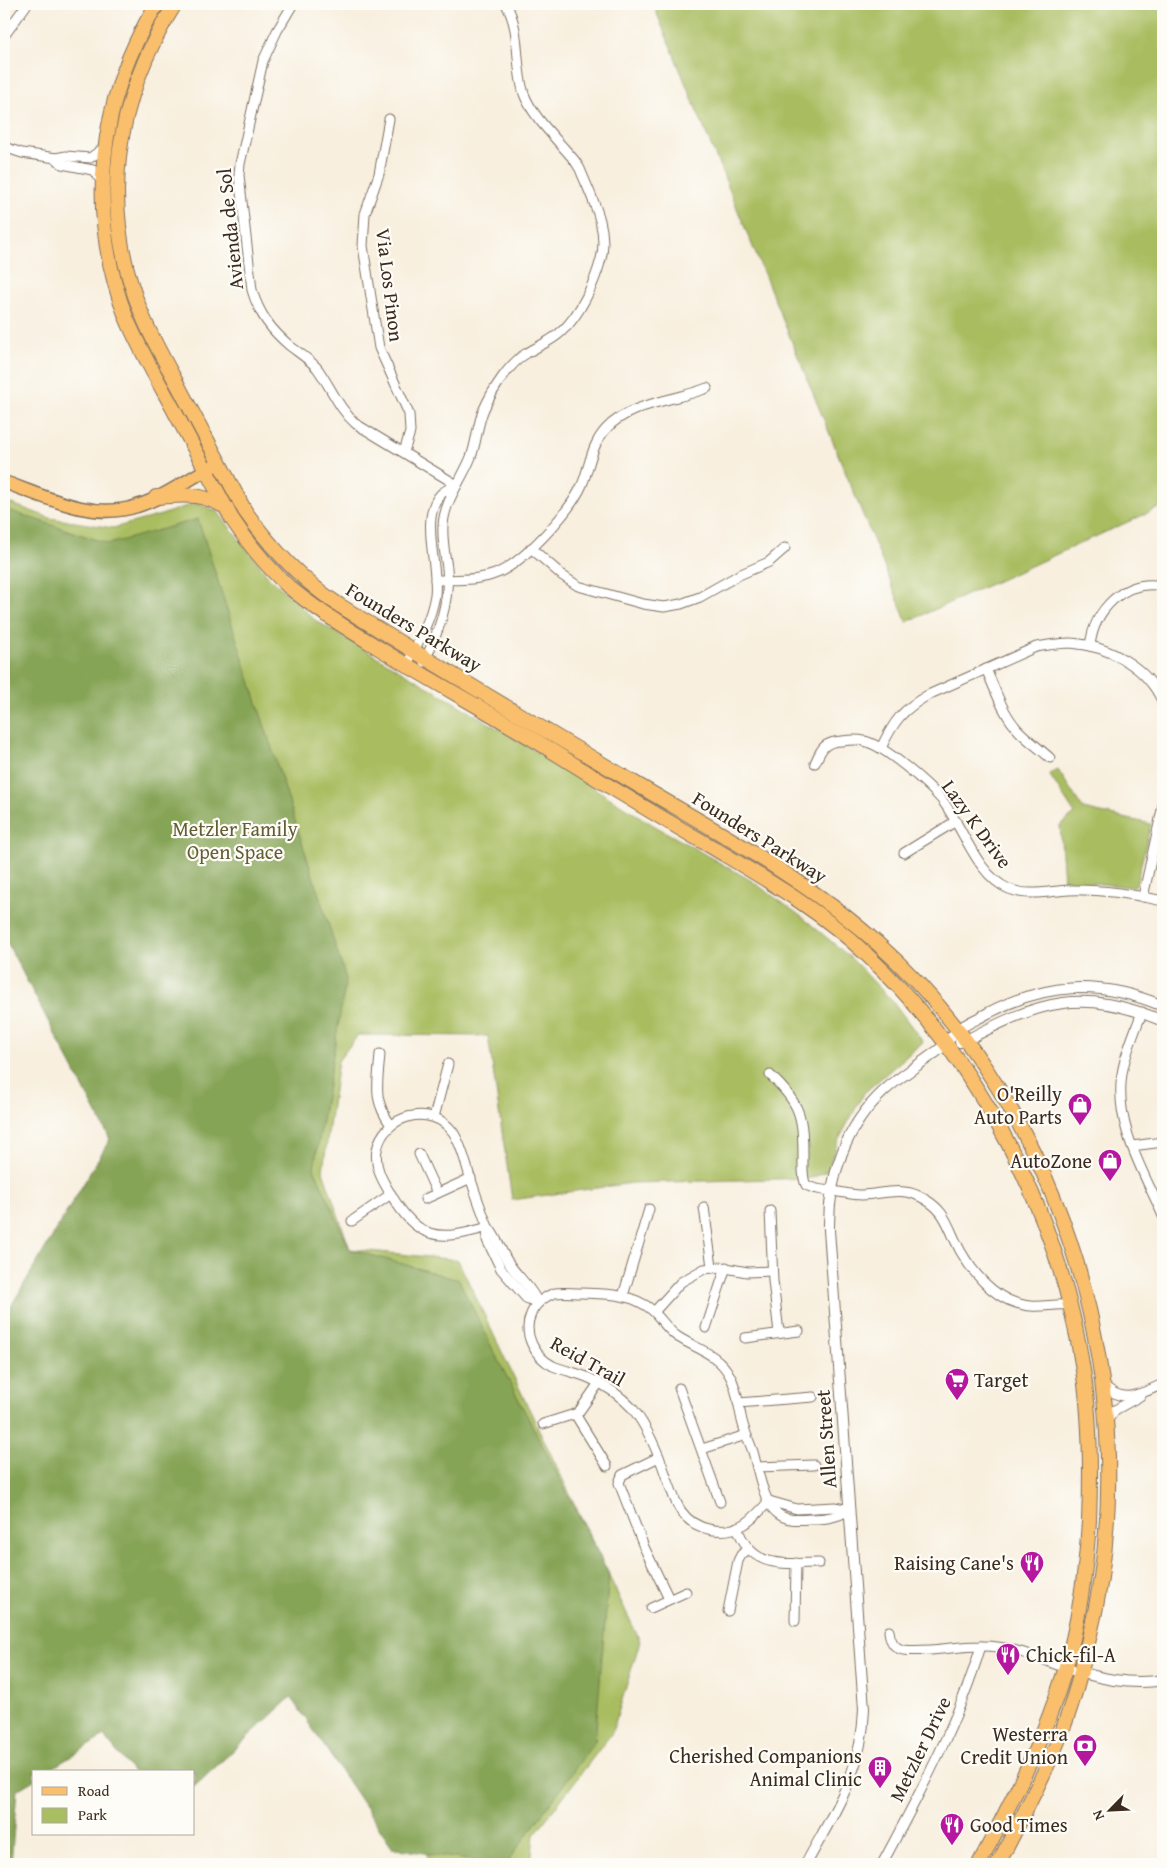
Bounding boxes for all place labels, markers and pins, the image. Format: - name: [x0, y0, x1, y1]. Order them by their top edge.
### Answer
- place label: O'Reilly Auto Parts: [974, 1079, 1062, 1131]
- shop icon: O'Reilly Auto Parts: [1067, 1092, 1093, 1126]
- place label: AutoZone: [1010, 1146, 1092, 1175]
- shop icon: AutoZone: [1097, 1148, 1123, 1182]
- place label: Target: [974, 1365, 1029, 1394]
- supermarket icon: Target: [944, 1367, 970, 1401]
- place label: Raising Cane's: [894, 1548, 1014, 1577]
- restaurant icon: Raising Cane's: [1019, 1550, 1045, 1584]
- place label: Chick-fil-A: [1026, 1640, 1116, 1669]
- restaurant icon: Chick-fil-A: [995, 1642, 1021, 1676]
- place label: Westerra Credit Union: [961, 1719, 1069, 1771]
- bank icon: Westerra Credit Union: [1072, 1733, 1098, 1767]
- place label: Cherished Companions Animal Clinic: [669, 1741, 862, 1793]
- building icon: Cherished Companions Animal Clinic: [867, 1755, 893, 1789]
- place label: Good Times: [970, 1810, 1068, 1839]
- restaurant icon: Good Times: [939, 1812, 965, 1846]

